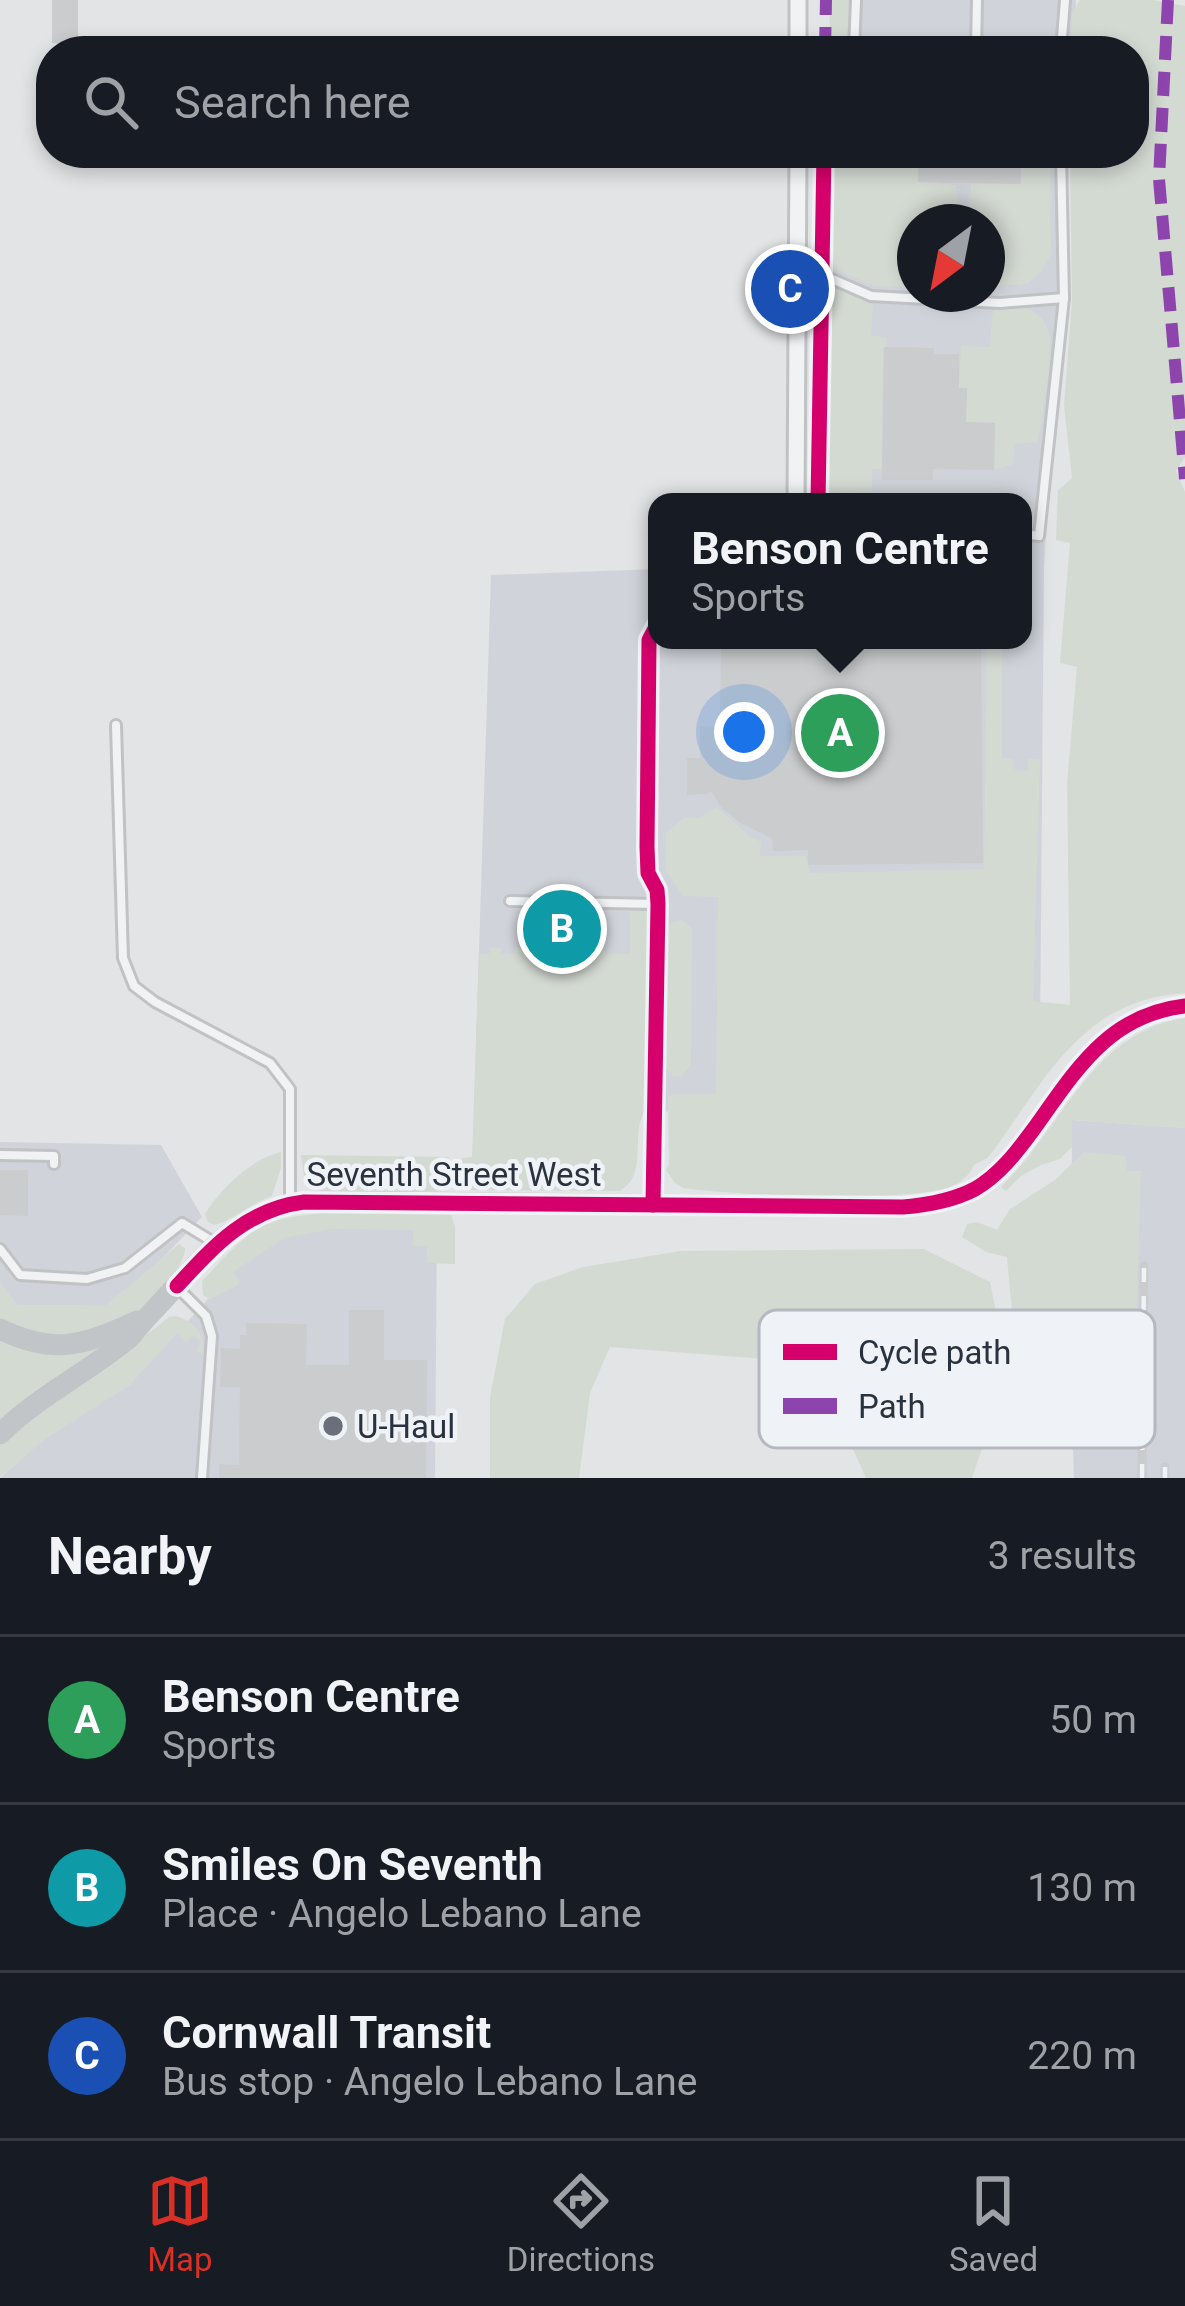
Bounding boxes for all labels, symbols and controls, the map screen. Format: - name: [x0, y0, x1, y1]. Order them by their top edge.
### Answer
- search box: [36, 36, 1149, 168]
- icon: search: [78, 69, 144, 135]
- text: Search here: [174, 76, 411, 129]
- north arrow: [897, 204, 1005, 312]
- pin: C: [751, 244, 829, 334]
- popup: [648, 493, 1032, 649]
- text: Benson Centre: [691, 522, 989, 575]
- text: Sports: [691, 575, 805, 621]
- pin: A: [801, 688, 879, 778]
- your location: [714, 702, 774, 762]
- pin: B: [523, 884, 601, 974]
- street label: Seventh Street West: [307, 1155, 601, 1194]
- legend: [759, 1310, 1155, 1448]
- text: Cycle path: [858, 1333, 1011, 1372]
- text: Path: [858, 1387, 926, 1426]
- place label: U-Haul: [357, 1407, 455, 1446]
- marker: U-Haul: [320, 1413, 346, 1439]
- text: Nearby: [48, 1527, 212, 1586]
- text: 3 results: [988, 1533, 1137, 1579]
- text: Benson Centre: [162, 1670, 460, 1723]
- text: A: [74, 1697, 100, 1743]
- text: 50 m: [1049, 1697, 1137, 1743]
- text: Sports: [162, 1723, 276, 1769]
- text: Smiles On Seventh: [162, 1838, 543, 1891]
- text: B: [75, 1865, 99, 1911]
- text: 130 m: [1027, 1865, 1137, 1911]
- text: Place · Angelo Lebano Lane: [162, 1891, 642, 1937]
- text: Cornwall Transit: [162, 2006, 491, 2059]
- text: C: [74, 2033, 100, 2079]
- text: 220 m: [1027, 2033, 1137, 2079]
- text: Bus stop · Angelo Lebano Lane: [162, 2059, 697, 2105]
- tab: Map: [147, 2168, 213, 2279]
- tab: Directions: [507, 2168, 655, 2279]
- tab: Saved: [949, 2168, 1038, 2279]

